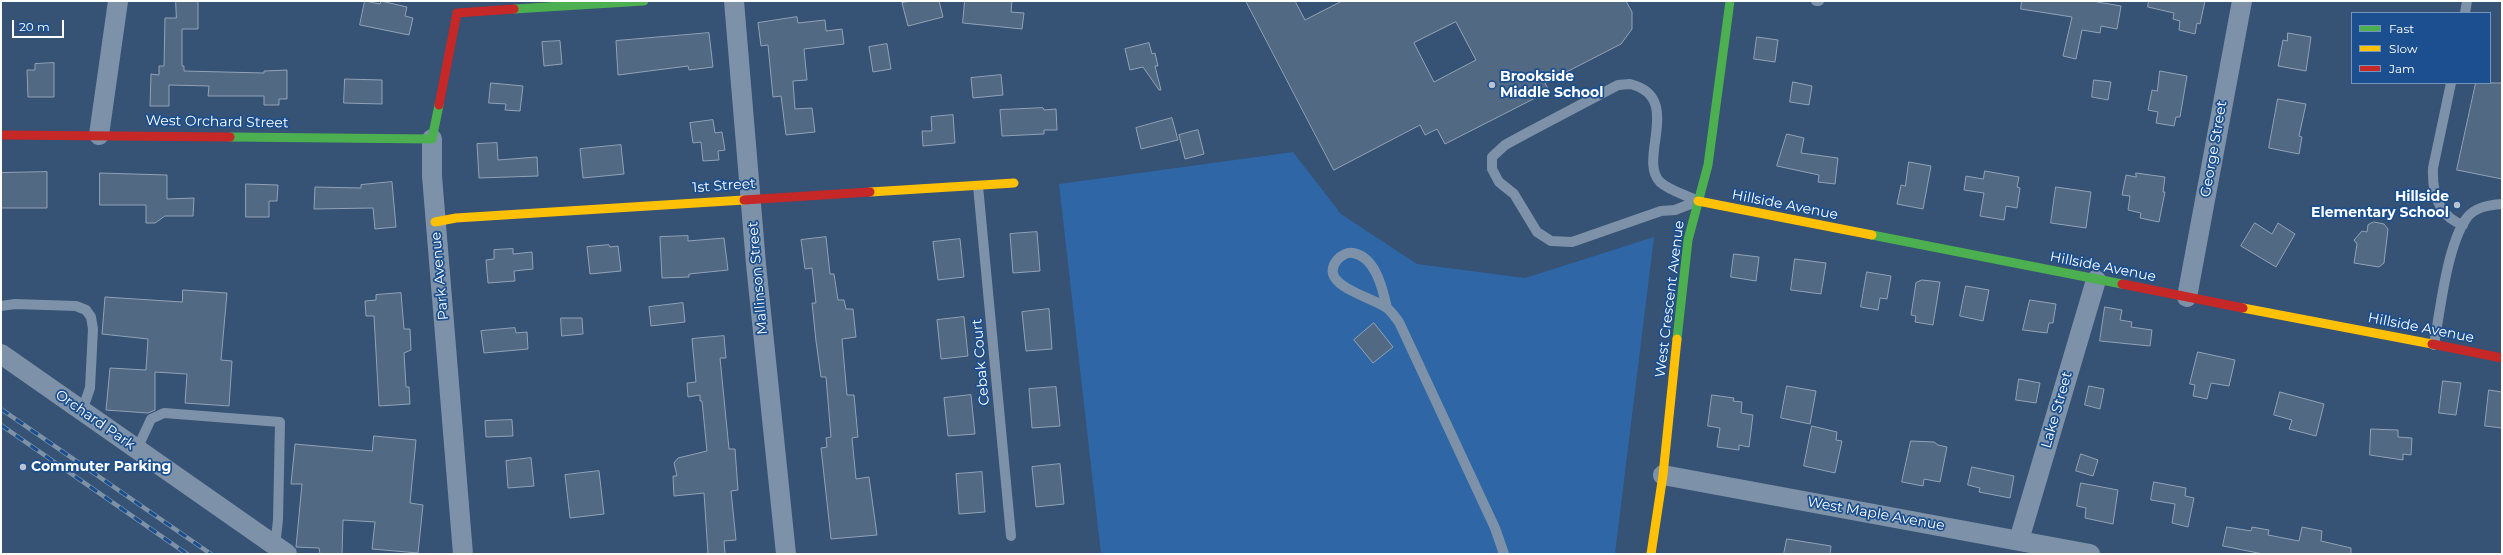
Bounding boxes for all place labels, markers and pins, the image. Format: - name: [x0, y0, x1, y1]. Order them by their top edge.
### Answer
- place label: Brookside Middle School: [1500, 69, 1603, 102]
- marker: Brookside Middle School: [1487, 80, 1497, 90]
- place label: Hillside Elementary School: [2311, 189, 2449, 222]
- marker: Hillside Elementary School: [2452, 200, 2462, 210]
- place label: Commuter Parking: [31, 459, 171, 475]
- marker: Commuter Parking: [18, 462, 28, 472]

